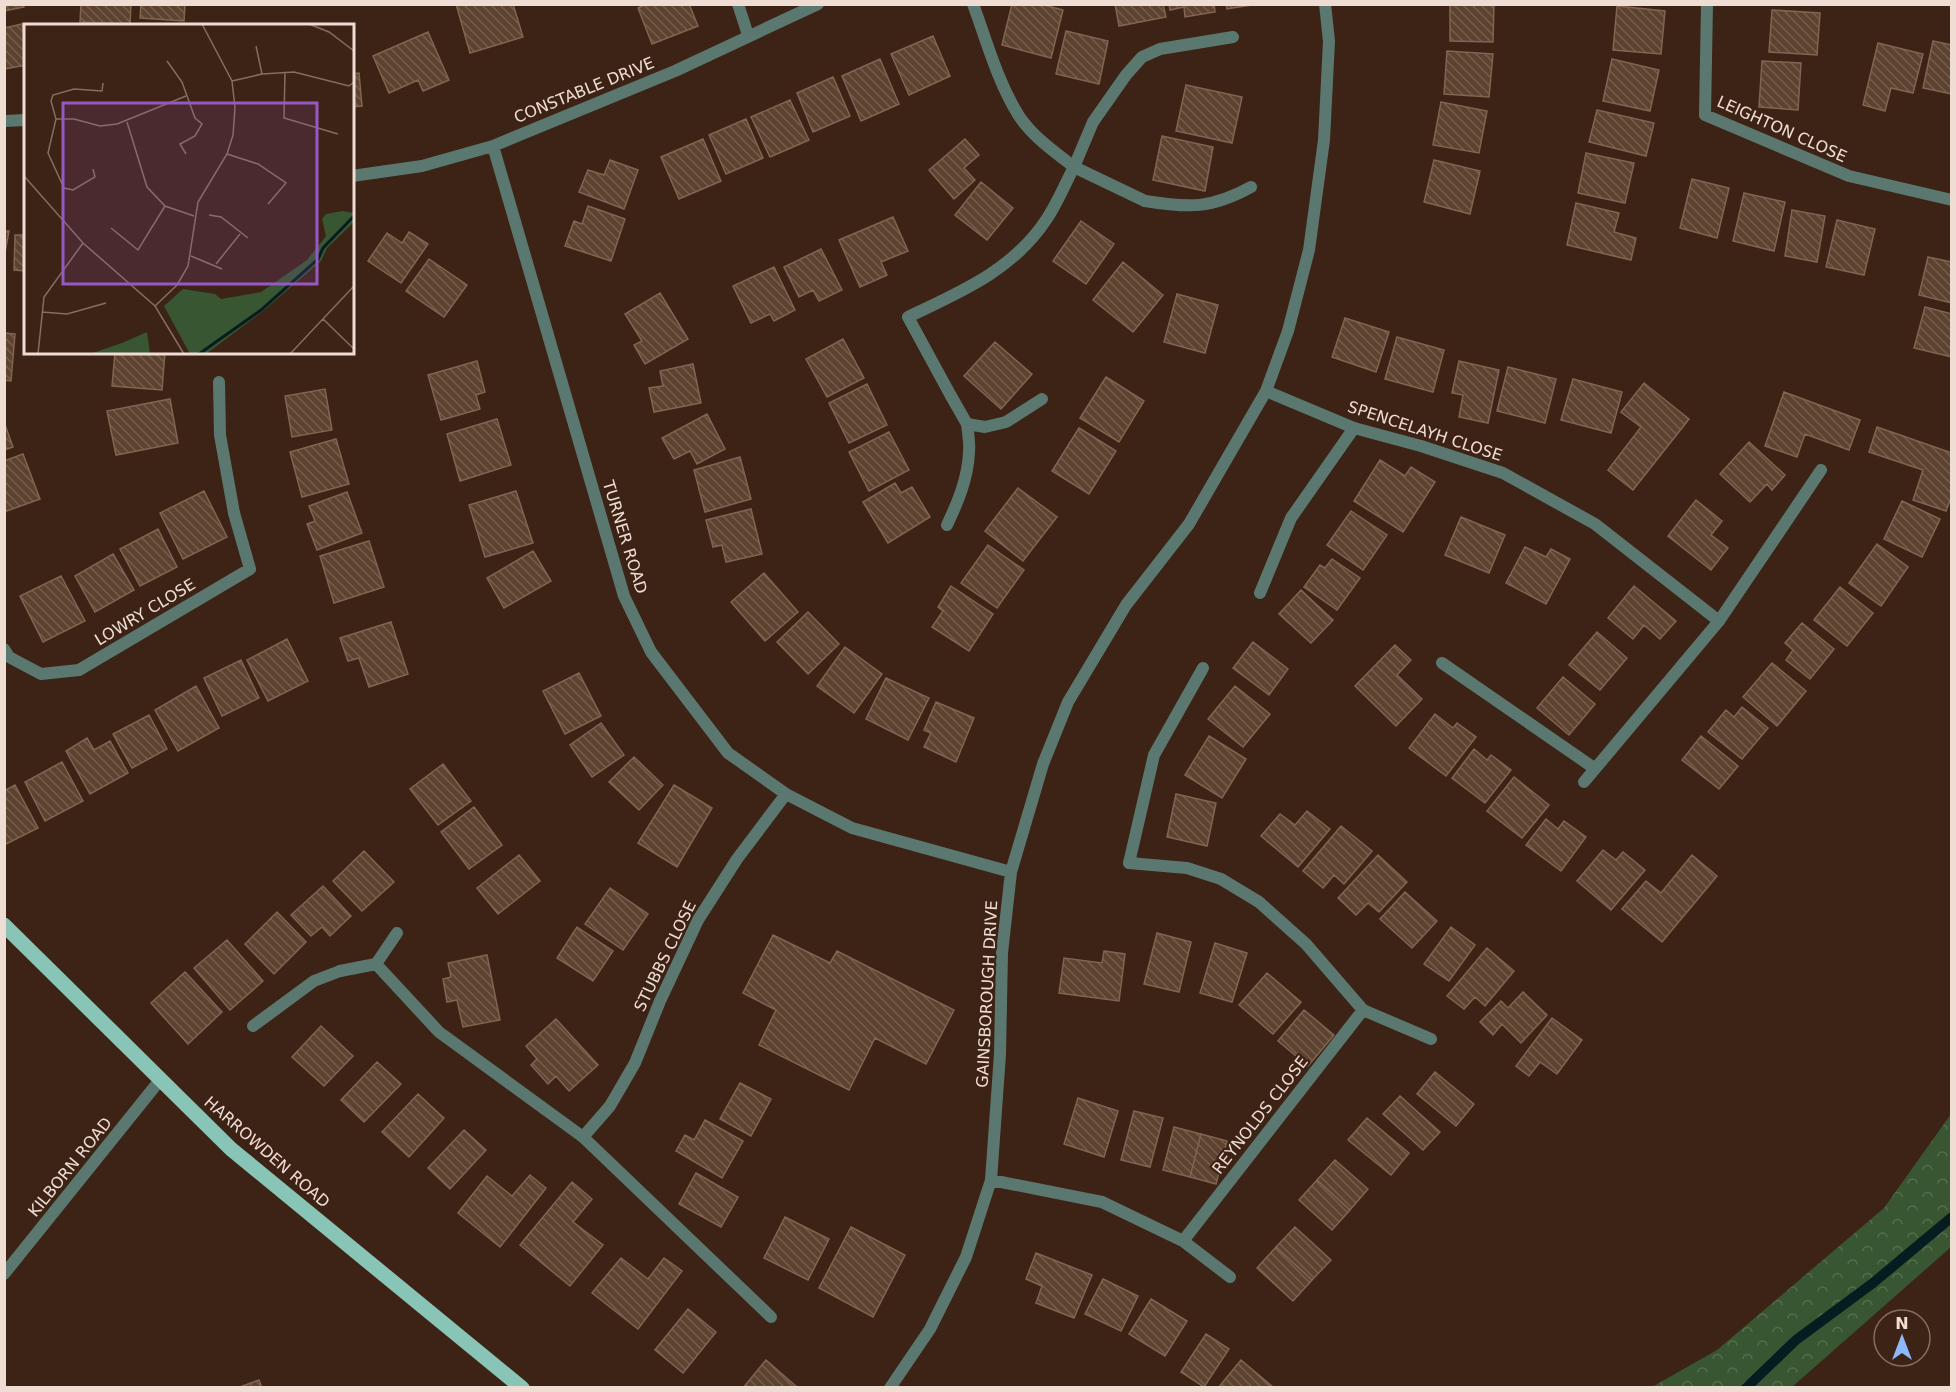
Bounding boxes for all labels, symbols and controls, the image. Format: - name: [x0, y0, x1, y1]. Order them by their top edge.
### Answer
- inset map: [24, 24, 354, 354]
- street label: CONSTABLE DRIVE: [511, 53, 657, 127]
- street label: LEIGHTON CLOSE: [1714, 92, 1850, 166]
- street label: SPENCELAYH CLOSE: [1345, 397, 1505, 465]
- street label: TURNER ROAD: [598, 477, 651, 596]
- street label: LOWRY CLOSE: [91, 574, 199, 650]
- street label: STUBBS CLOSE: [630, 897, 700, 1015]
- street label: GAINSBOROUGH DRIVE: [973, 900, 1001, 1088]
- street label: REYNOLDS CLOSE: [1208, 1052, 1312, 1178]
- street label: HARROWDEN ROAD: [200, 1092, 334, 1212]
- street label: KILBORN ROAD: [24, 1114, 116, 1220]
- north arrow: [1872, 1308, 1932, 1368]
- text: N: [1895, 1314, 1909, 1333]

